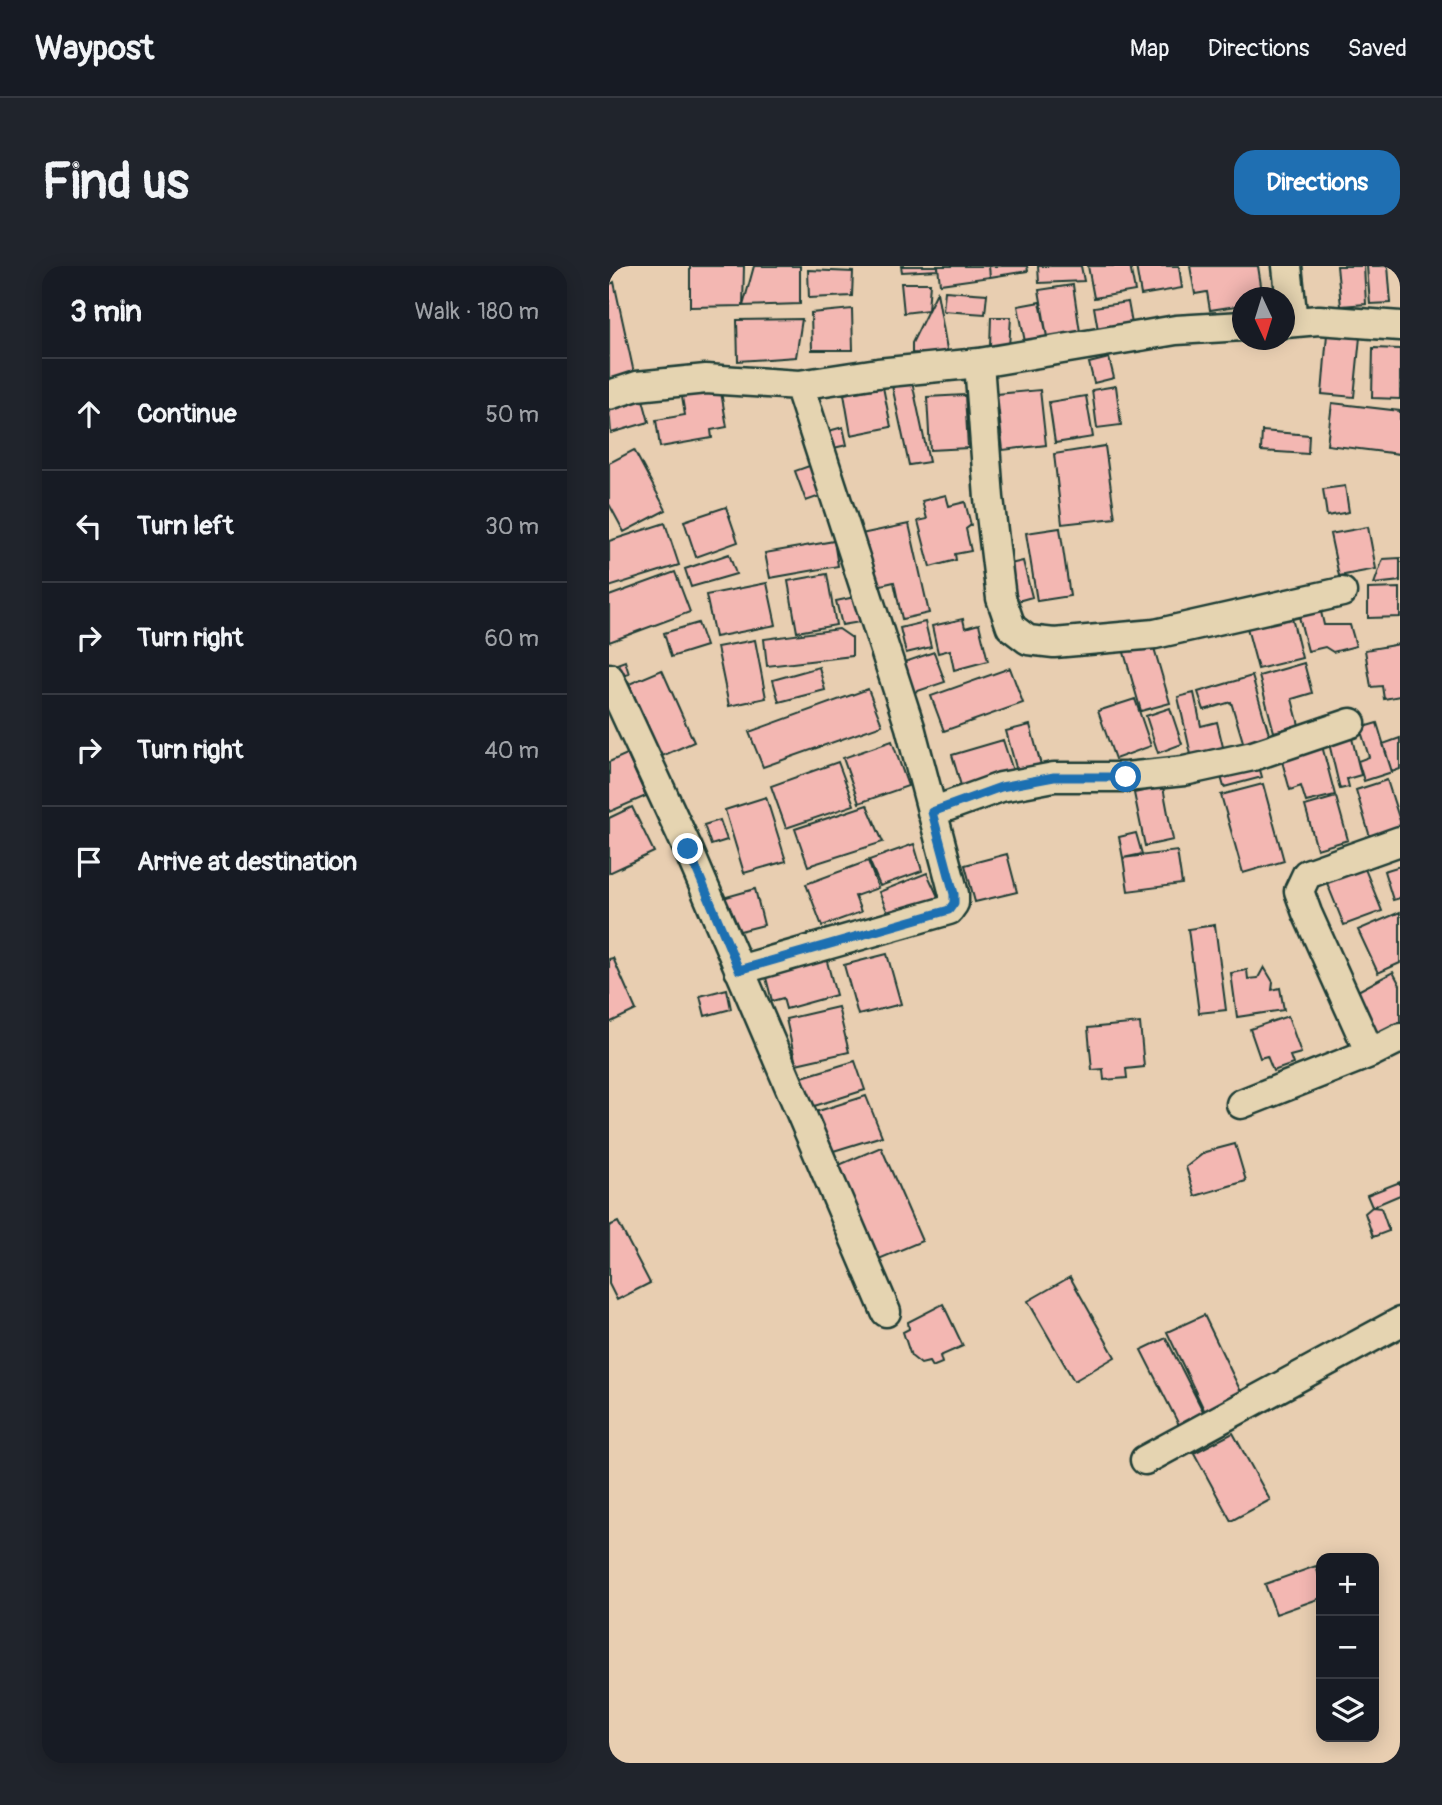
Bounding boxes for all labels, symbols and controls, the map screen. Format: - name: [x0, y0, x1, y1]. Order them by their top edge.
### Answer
- text: Waypost: [35, 28, 154, 69]
- text: Map: [1130, 34, 1170, 63]
- text: Directions: [1208, 34, 1309, 63]
- text: Saved: [1347, 34, 1407, 63]
- button: Directions: [1234, 150, 1400, 215]
- text: Find us: [42, 152, 189, 213]
- north arrow: [1232, 287, 1295, 350]
- text: 3 min: [70, 293, 142, 330]
- text: Walk · 180 m: [414, 297, 539, 326]
- icon: ahead: [70, 395, 108, 433]
- text: Continue: [137, 398, 237, 430]
- text: 50 m: [485, 400, 539, 429]
- icon: left: [70, 507, 108, 545]
- text: Turn left: [137, 510, 233, 542]
- text: 30 m: [485, 512, 539, 541]
- icon: right: [70, 619, 108, 657]
- text: Turn right: [137, 622, 243, 654]
- text: 60 m: [484, 624, 539, 653]
- icon: right: [70, 731, 108, 769]
- text: Turn right: [137, 734, 243, 766]
- text: 40 m: [485, 736, 539, 765]
- route start: [1110, 761, 1141, 792]
- route end: [672, 833, 703, 864]
- icon: arrive: [70, 843, 108, 881]
- text: Arrive at destination: [137, 846, 357, 878]
- map controls: [1316, 1553, 1379, 1742]
- button: +: [1316, 1553, 1379, 1616]
- button: −: [1316, 1616, 1379, 1679]
- button: layers: [1316, 1679, 1379, 1742]

